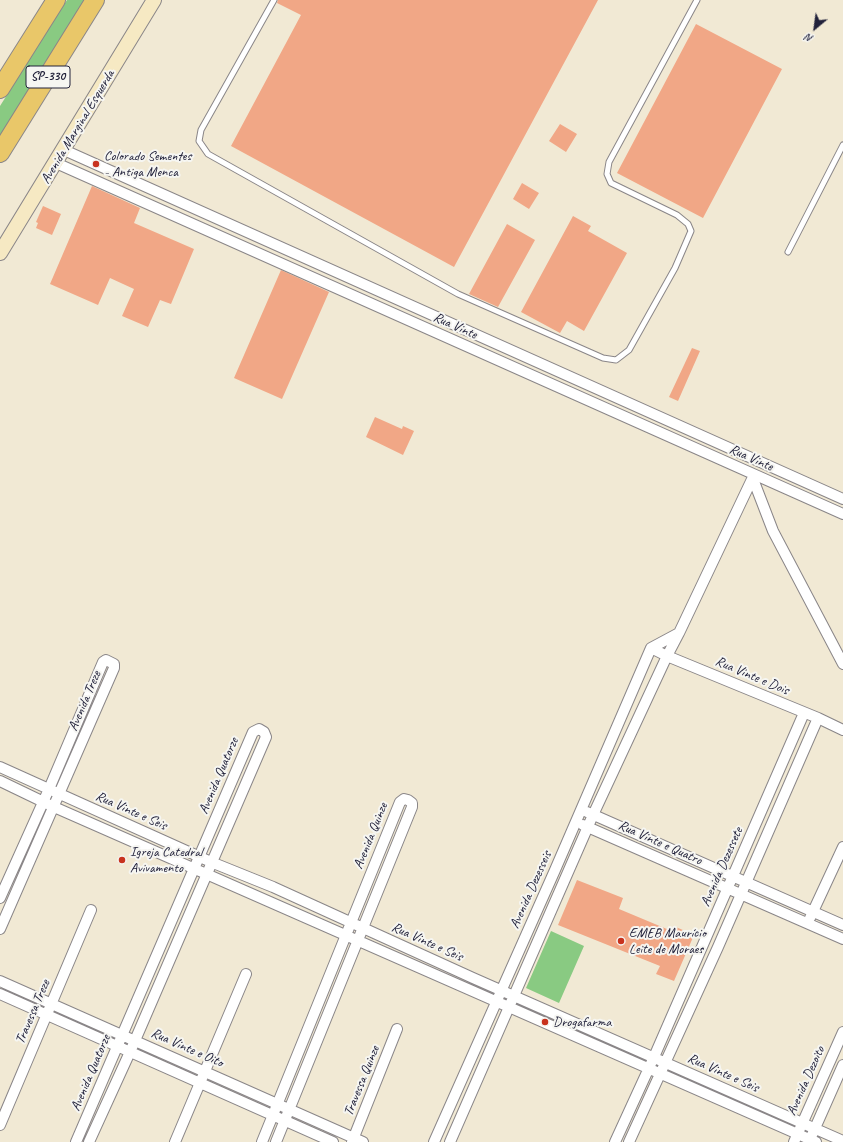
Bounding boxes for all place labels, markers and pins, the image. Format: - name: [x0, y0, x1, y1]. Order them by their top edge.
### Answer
- place label: Colorado Sementes - Antiga Menca: [104, 148, 191, 180]
- marker: Colorado Sementes - Antiga Menca: [91, 159, 101, 169]
- place label: Igreja Catedral Avivamento: [130, 844, 202, 876]
- marker: Igreja Catedral Avivamento: [117, 855, 127, 865]
- place label: EMEB Maurício Leite de Moraes: [629, 925, 706, 958]
- marker: EMEB Maurício Leite de Moraes: [616, 936, 626, 946]
- place label: Drogafarma: [553, 1014, 611, 1030]
- marker: Drogafarma: [540, 1017, 550, 1027]

